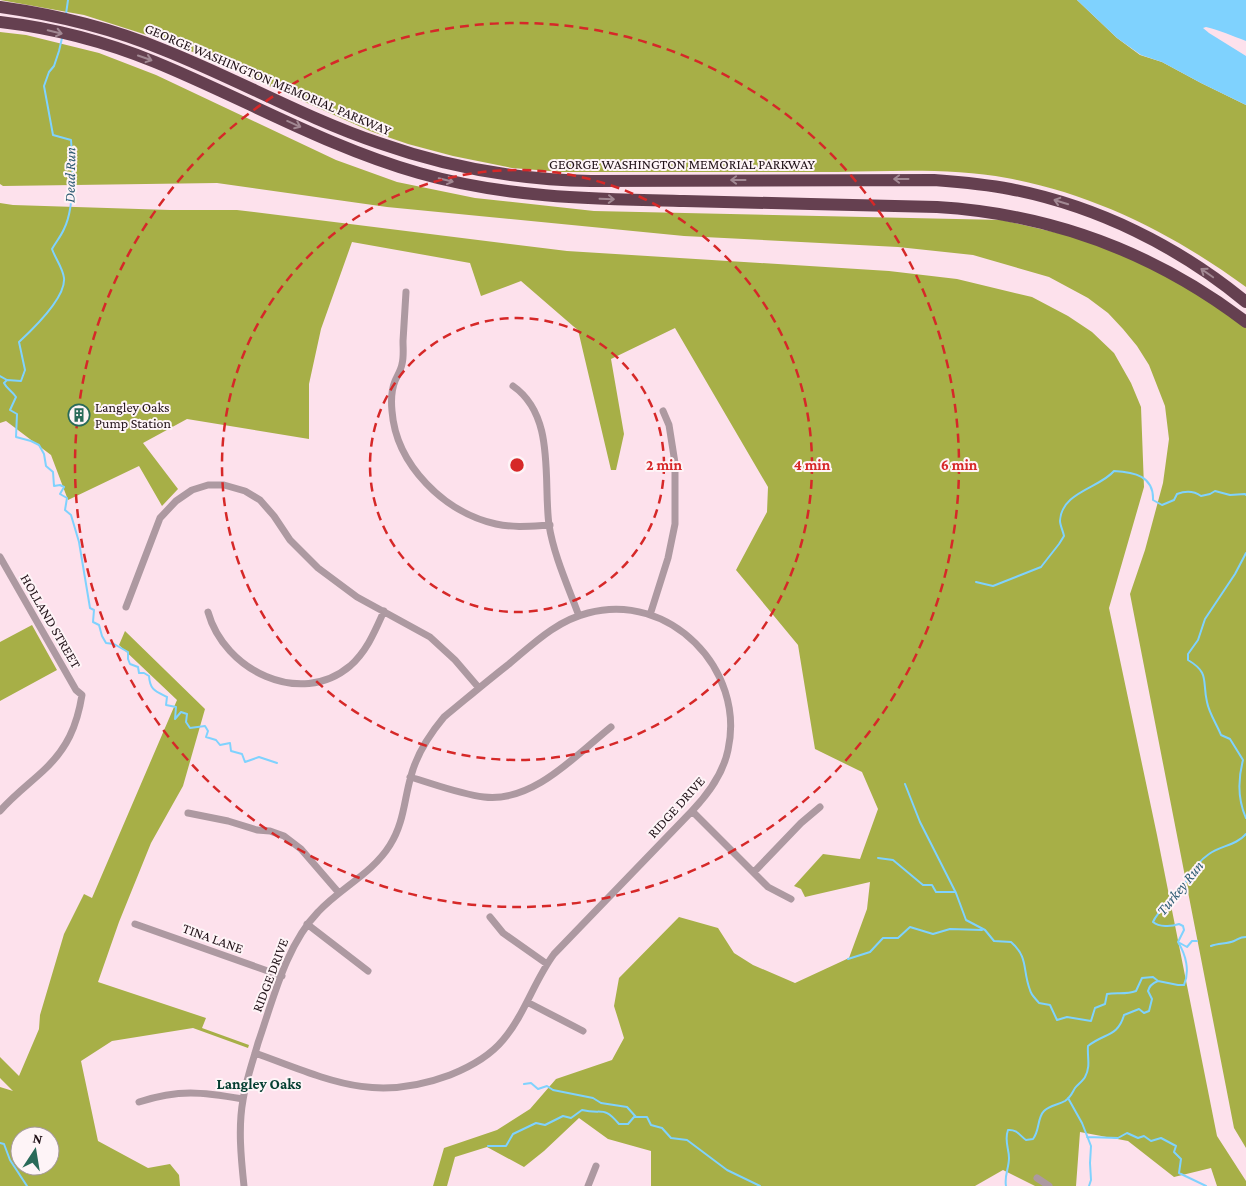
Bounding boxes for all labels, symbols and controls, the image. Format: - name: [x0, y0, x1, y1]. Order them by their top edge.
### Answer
- street label: GEORGE WASHINGTON MEMORIAL PARKWAY: [142, 20, 394, 139]
- one-way arrow: [47, 28, 63, 37]
- one-way arrow: [137, 54, 153, 64]
- one-way arrow: [286, 119, 301, 129]
- water label: Dead Run: [62, 147, 78, 203]
- street label: GEORGE WASHINGTON MEMORIAL PARKWAY: [549, 156, 816, 172]
- one-way arrow: [893, 174, 910, 184]
- one-way arrow: [731, 175, 747, 185]
- one-way arrow: [437, 176, 453, 185]
- one-way arrow: [598, 194, 614, 204]
- one-way arrow: [1054, 197, 1070, 207]
- one-way arrow: [1200, 268, 1214, 278]
- place label: Langley Oaks Pump Station: [95, 399, 172, 431]
- building icon: Langley Oaks Pump Station: [67, 403, 91, 427]
- centre of rings: [508, 456, 526, 474]
- text: 2 min: [646, 457, 682, 473]
- text: 4 min: [794, 457, 831, 473]
- text: 6 min: [941, 457, 978, 473]
- street label: HOLLAND STREET: [17, 571, 85, 671]
- street label: RIDGE DRIVE: [644, 773, 708, 841]
- water label: Turkey Run: [1153, 857, 1208, 919]
- street label: TINA LANE: [181, 920, 246, 956]
- street label: RIDGE DRIVE: [249, 936, 291, 1014]
- district label: Langley Oaks: [217, 1076, 301, 1092]
- north arrow: [10, 1126, 60, 1176]
- text: N: [31, 1129, 44, 1147]

